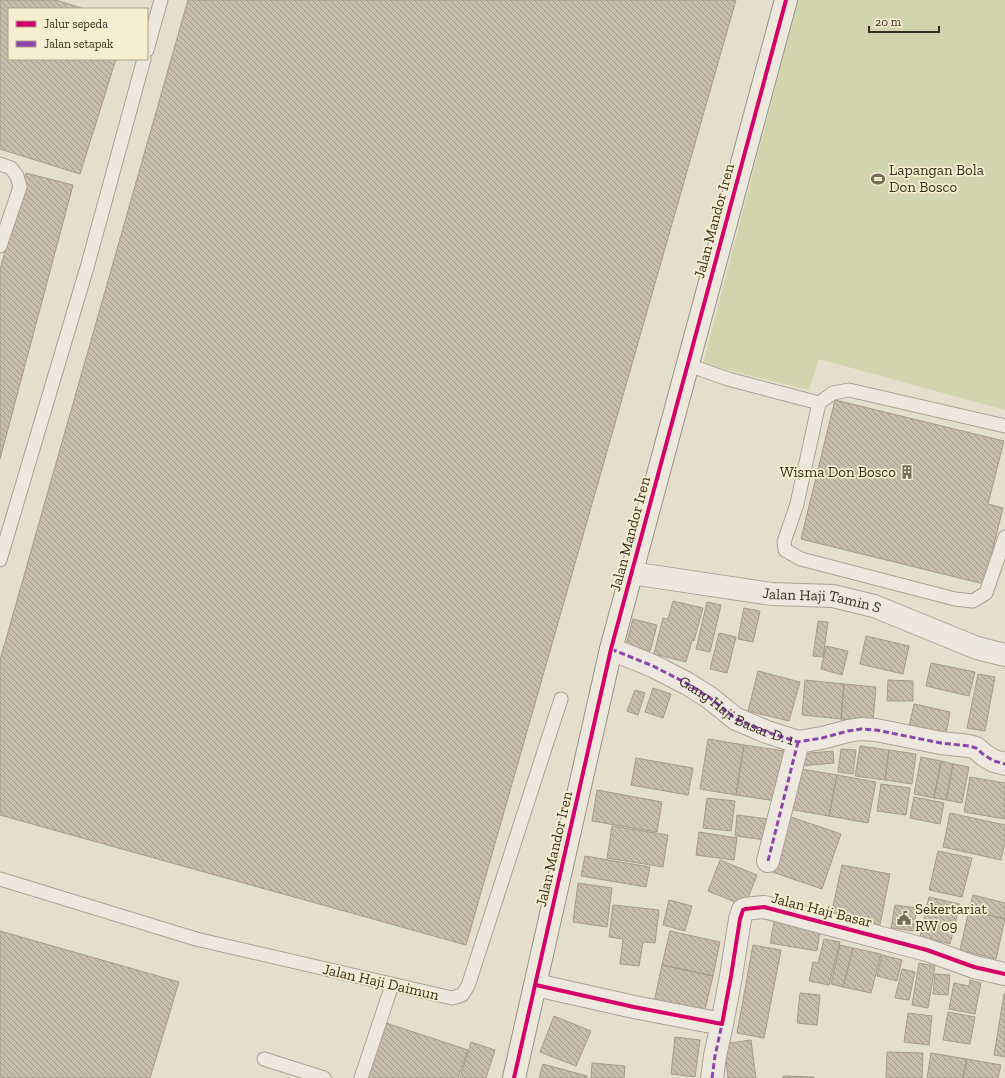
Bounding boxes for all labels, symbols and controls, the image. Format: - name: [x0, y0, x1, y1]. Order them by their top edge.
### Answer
- legend: [8, 8, 148, 60]
- scale bar: [869, 8, 939, 34]
- text: 20 m: [875, 15, 902, 29]
- text: Jalur sepeda: [44, 17, 108, 31]
- text: Jalan setapak: [44, 37, 114, 51]
- street label: Jalan Mandor Iren: [690, 161, 738, 280]
- place label: Lapangan Bola Don Bosco: [889, 161, 984, 196]
- sports icon: Lapangan Bola Don Bosco: [870, 171, 886, 187]
- place label: Wisma Don Bosco: [780, 463, 896, 481]
- building icon: Wisma Don Bosco: [899, 464, 915, 480]
- street label: Jalan Mandor Iren: [606, 474, 654, 593]
- street label: Jalan Haji Tamin S: [761, 584, 884, 617]
- street label: Gang Haji Basar D. 1: [676, 672, 797, 749]
- street label: Jalan Mandor Iren: [532, 789, 576, 909]
- street label: Jalan Haji Basar: [770, 889, 874, 931]
- place label: Sekertariat RW 09: [915, 900, 987, 935]
- public building icon: Sekertariat RW 09: [896, 910, 912, 926]
- street label: Jalan Haji Daimun: [321, 960, 441, 1004]

